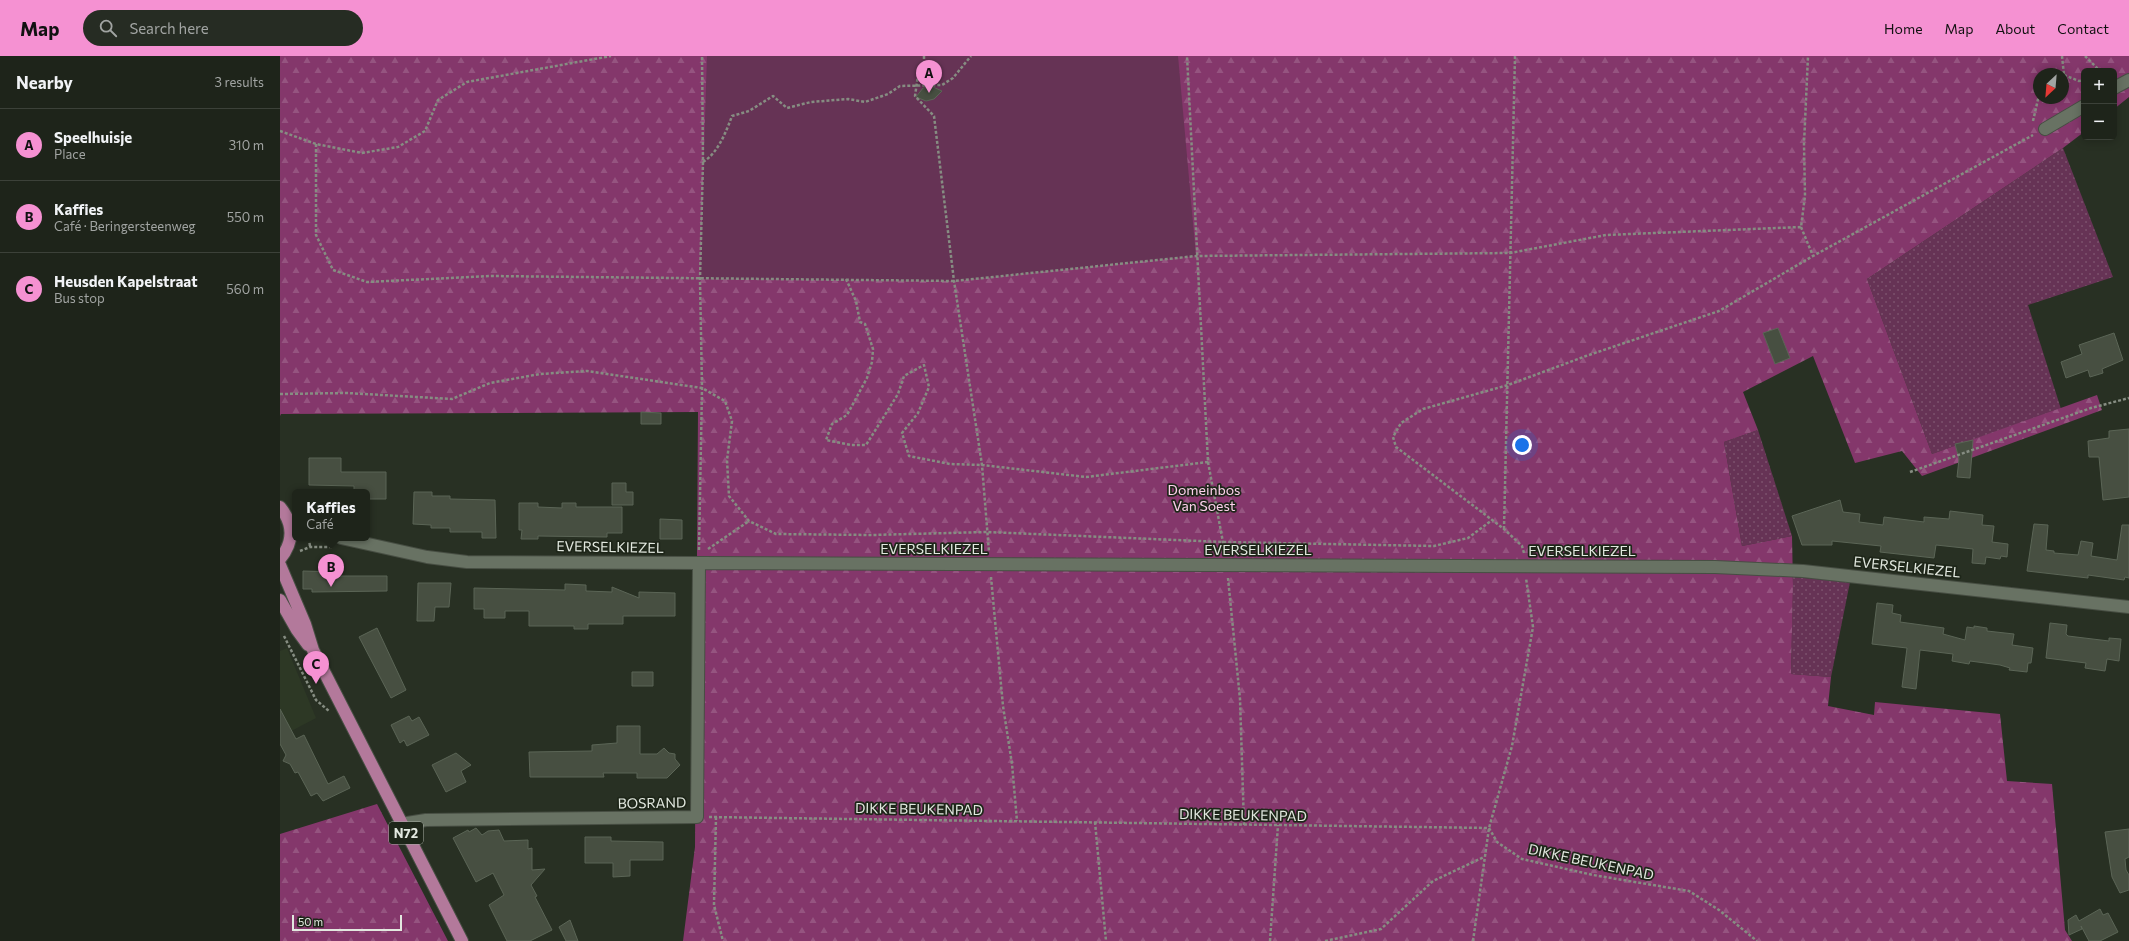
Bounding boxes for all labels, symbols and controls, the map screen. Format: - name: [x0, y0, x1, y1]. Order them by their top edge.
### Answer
- search box: [83, 10, 363, 46]
- text: Map: [20, 17, 59, 40]
- icon: search: [97, 17, 119, 39]
- text: Search here: [129, 19, 209, 37]
- text: Home: [1884, 20, 1923, 37]
- text: Map: [1945, 20, 1973, 37]
- text: About: [1995, 20, 2035, 37]
- text: Contact: [2057, 20, 2109, 37]
- pin: A: [916, 60, 942, 93]
- north arrow: [2033, 68, 2069, 104]
- map controls: [2081, 68, 2117, 140]
- button: +: [2081, 68, 2117, 104]
- text: Nearby: [16, 72, 73, 93]
- text: 3 results: [215, 74, 264, 90]
- button: −: [2081, 104, 2117, 140]
- text: Speelhuisje: [54, 128, 132, 146]
- text: A: [24, 137, 34, 153]
- text: 310 m: [229, 137, 264, 153]
- text: Place: [54, 146, 86, 162]
- text: Kaffies: [54, 200, 103, 218]
- text: B: [25, 209, 33, 225]
- text: 550 m: [227, 209, 264, 225]
- text: Café · Beringersteenweg: [54, 218, 196, 234]
- text: Heusden Kapelstraat: [54, 272, 198, 290]
- text: C: [25, 281, 33, 297]
- text: 560 m: [226, 281, 264, 297]
- text: Bus stop: [54, 290, 105, 306]
- your location: [1512, 435, 1532, 455]
- park label: Domeinbos Van Soest: [1168, 481, 1240, 514]
- popup: [292, 489, 370, 541]
- text: Kaffies: [306, 498, 356, 516]
- text: Café: [306, 516, 334, 532]
- street label: EVERSELKIEZEL: [556, 537, 664, 556]
- street label: EVERSELKIEZEL: [880, 540, 988, 557]
- street label: EVERSELKIEZEL: [1204, 541, 1312, 558]
- street label: EVERSELKIEZEL: [1528, 542, 1636, 559]
- street label: EVERSELKIEZEL: [1853, 552, 1961, 581]
- pin: B: [318, 554, 344, 587]
- pin: C: [303, 651, 329, 684]
- street label: BOSRAND: [618, 793, 686, 812]
- street label: DIKKE BEUKENPAD: [855, 799, 983, 818]
- street label: DIKKE BEUKENPAD: [1179, 805, 1307, 824]
- road number: N72: [389, 822, 423, 844]
- street label: DIKKE BEUKENPAD: [1527, 840, 1655, 883]
- scale bar: [292, 913, 402, 932]
- text: 50 m: [298, 915, 323, 928]

